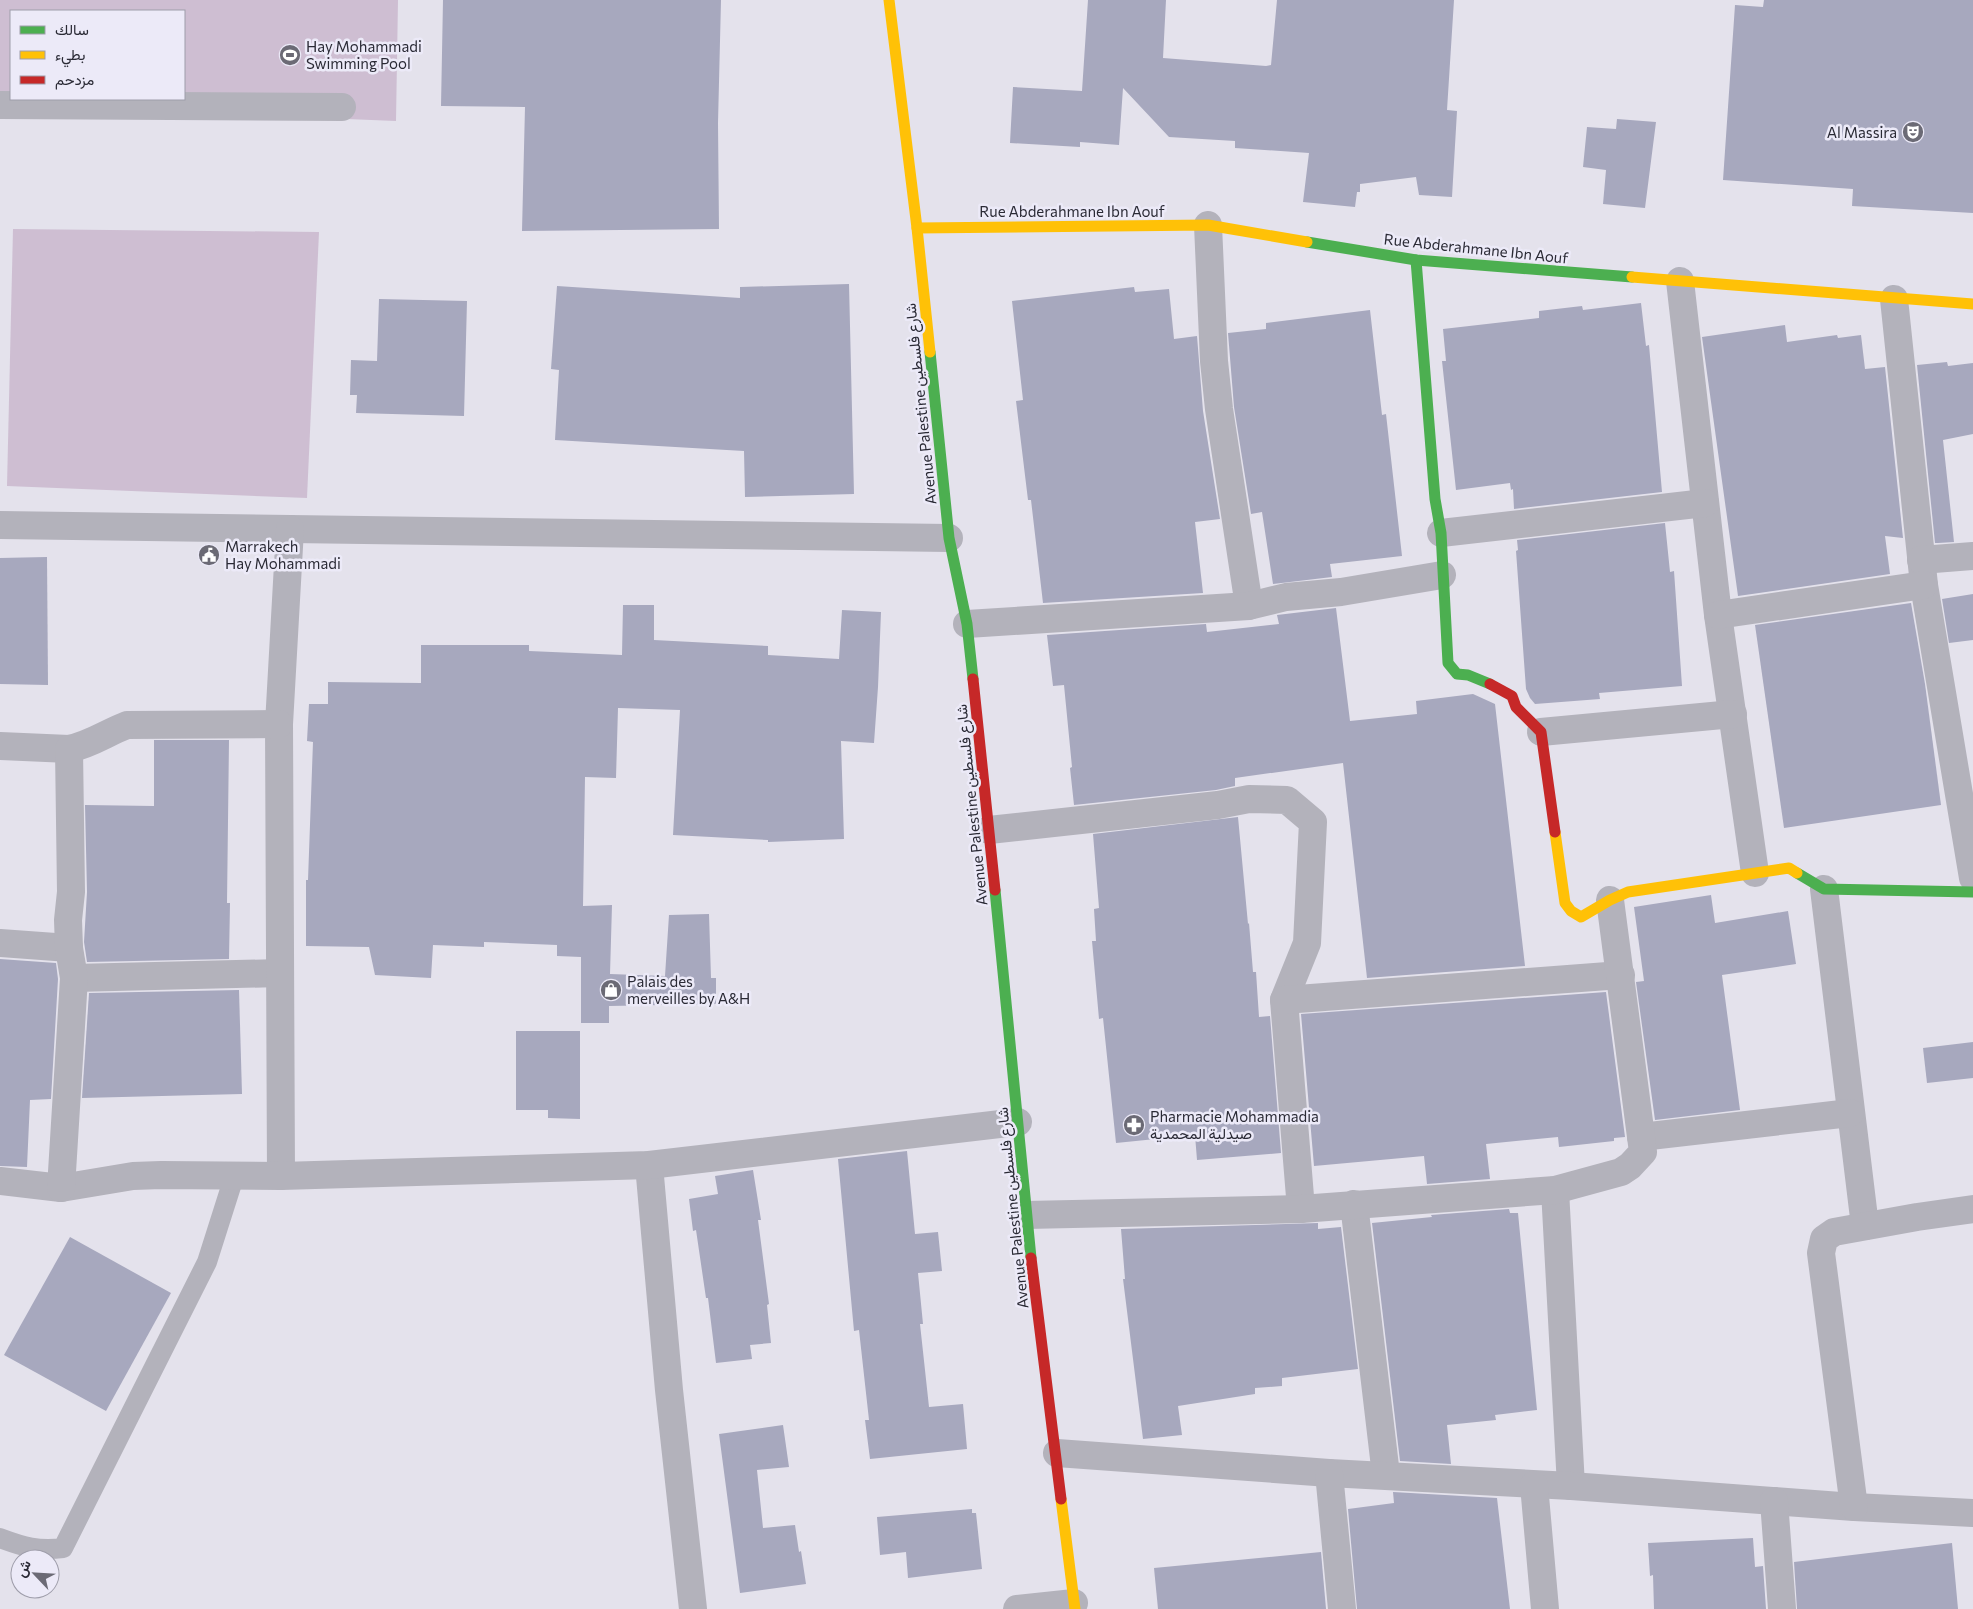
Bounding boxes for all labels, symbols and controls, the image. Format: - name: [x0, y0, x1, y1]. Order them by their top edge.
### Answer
- legend: [10, 10, 185, 100]
- text: سالك: [55, 20, 89, 38]
- place label: Hay Mohammadi Swimming Pool: [306, 37, 422, 72]
- sports icon: Hay Mohammadi Swimming Pool: [278, 43, 302, 67]
- text: بطيء: [55, 45, 85, 68]
- text: مزدحم: [55, 70, 94, 90]
- theatre icon: Al Massira: [1901, 120, 1925, 144]
- place label: Al Massira: [1827, 123, 1897, 141]
- street label: Rue Abderahmane Ibn Aouf: [979, 202, 1165, 220]
- street label: Rue Abderahmane Ibn Aouf: [1383, 229, 1569, 267]
- street label: Avenue Palestine شارع فلسطين: [900, 302, 943, 506]
- place label: Marrakech Hay Mohammadi: [225, 537, 341, 572]
- public building icon: Marrakech Hay Mohammadi: [197, 543, 221, 567]
- street label: Avenue Palestine شارع فلسطين: [951, 703, 994, 907]
- place label: Palais des merveilles by A&H: [627, 972, 750, 1007]
- shop icon: Palais des merveilles by A&H: [599, 978, 623, 1002]
- street label: Avenue Palestine شارع فلسطين: [992, 1106, 1035, 1310]
- place label: Pharmacie Mohammadia صيدلية المحمدية: [1150, 1107, 1319, 1143]
- pharmacy icon: Pharmacie Mohammadia صيدلية المحمدية: [1122, 1113, 1146, 1137]
- north arrow: [10, 1549, 60, 1599]
- text: ش: [12, 1557, 35, 1580]

